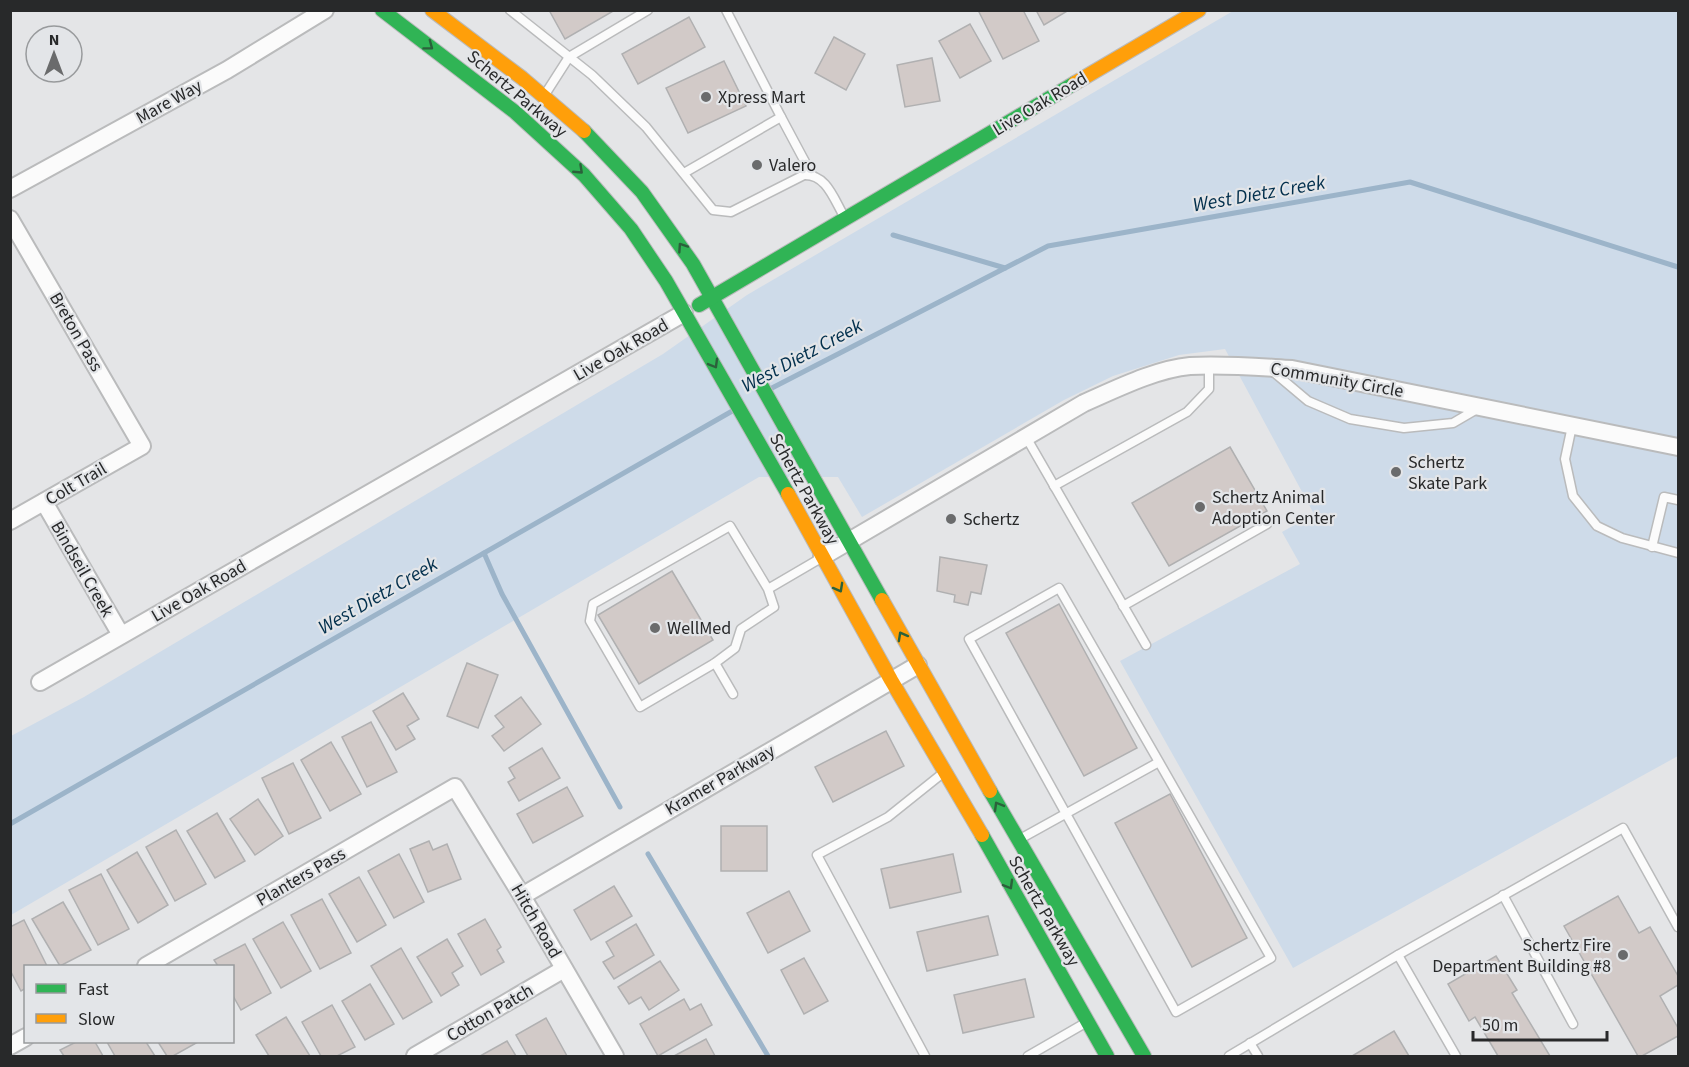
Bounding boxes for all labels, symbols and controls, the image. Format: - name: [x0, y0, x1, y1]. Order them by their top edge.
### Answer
- north arrow: [24, 24, 84, 84]
- text: N: [49, 29, 59, 51]
- one-way arrow: [422, 39, 433, 50]
- street label: Schertz Parkway: [461, 45, 573, 144]
- street label: Live Oak Road: [988, 66, 1092, 142]
- street label: Mare Way: [131, 73, 207, 130]
- place label: Xpress Mart: [718, 85, 805, 110]
- marker: Xpress Mart: [699, 90, 713, 104]
- place label: Valero: [769, 153, 816, 178]
- marker: Valero: [750, 158, 764, 172]
- one-way arrow: [572, 163, 583, 174]
- water label: West Dietz Creek: [1191, 168, 1328, 219]
- one-way arrow: [678, 243, 689, 254]
- street label: Breton Pass: [43, 288, 109, 376]
- water label: West Dietz Creek: [736, 312, 868, 400]
- street label: Live Oak Road: [569, 313, 673, 387]
- street label: Community Circle: [1269, 356, 1405, 404]
- one-way arrow: [706, 358, 718, 368]
- street label: Schertz Parkway: [763, 429, 845, 550]
- place label: Schertz Skate Park: [1408, 450, 1487, 496]
- street label: Colt Trail: [41, 456, 111, 512]
- marker: Schertz Skate Park: [1389, 465, 1403, 479]
- place label: Schertz Animal Adoption Center: [1212, 485, 1336, 531]
- marker: Schertz Animal Adoption Center: [1193, 500, 1207, 514]
- place label: Schertz: [963, 507, 1020, 532]
- marker: Schertz: [944, 512, 958, 526]
- street label: Bindseil Creek: [44, 516, 120, 622]
- water label: West Dietz Creek: [313, 550, 443, 642]
- street label: Live Oak Road: [147, 554, 251, 628]
- one-way arrow: [832, 582, 843, 592]
- place label: WellMed: [667, 616, 731, 641]
- marker: WellMed: [648, 621, 662, 635]
- one-way arrow: [898, 632, 909, 643]
- street label: Kramer Parkway: [661, 738, 780, 822]
- one-way arrow: [994, 802, 1005, 813]
- street label: Planters Pass: [252, 841, 350, 913]
- street label: Schertz Parkway: [1002, 851, 1086, 971]
- street label: Hitch Road: [505, 879, 567, 963]
- one-way arrow: [1001, 879, 1013, 889]
- place label: Schertz Fire Department Building #8: [1432, 933, 1611, 979]
- marker: Schertz Fire Department Building #8: [1616, 948, 1630, 962]
- legend: [24, 965, 234, 1043]
- text: Fast: [78, 977, 109, 1002]
- street label: Cotton Patch: [442, 978, 538, 1048]
- scale bar: [1473, 1004, 1606, 1042]
- text: Slow: [78, 1007, 115, 1032]
- text: 50 m: [1482, 1013, 1518, 1038]

